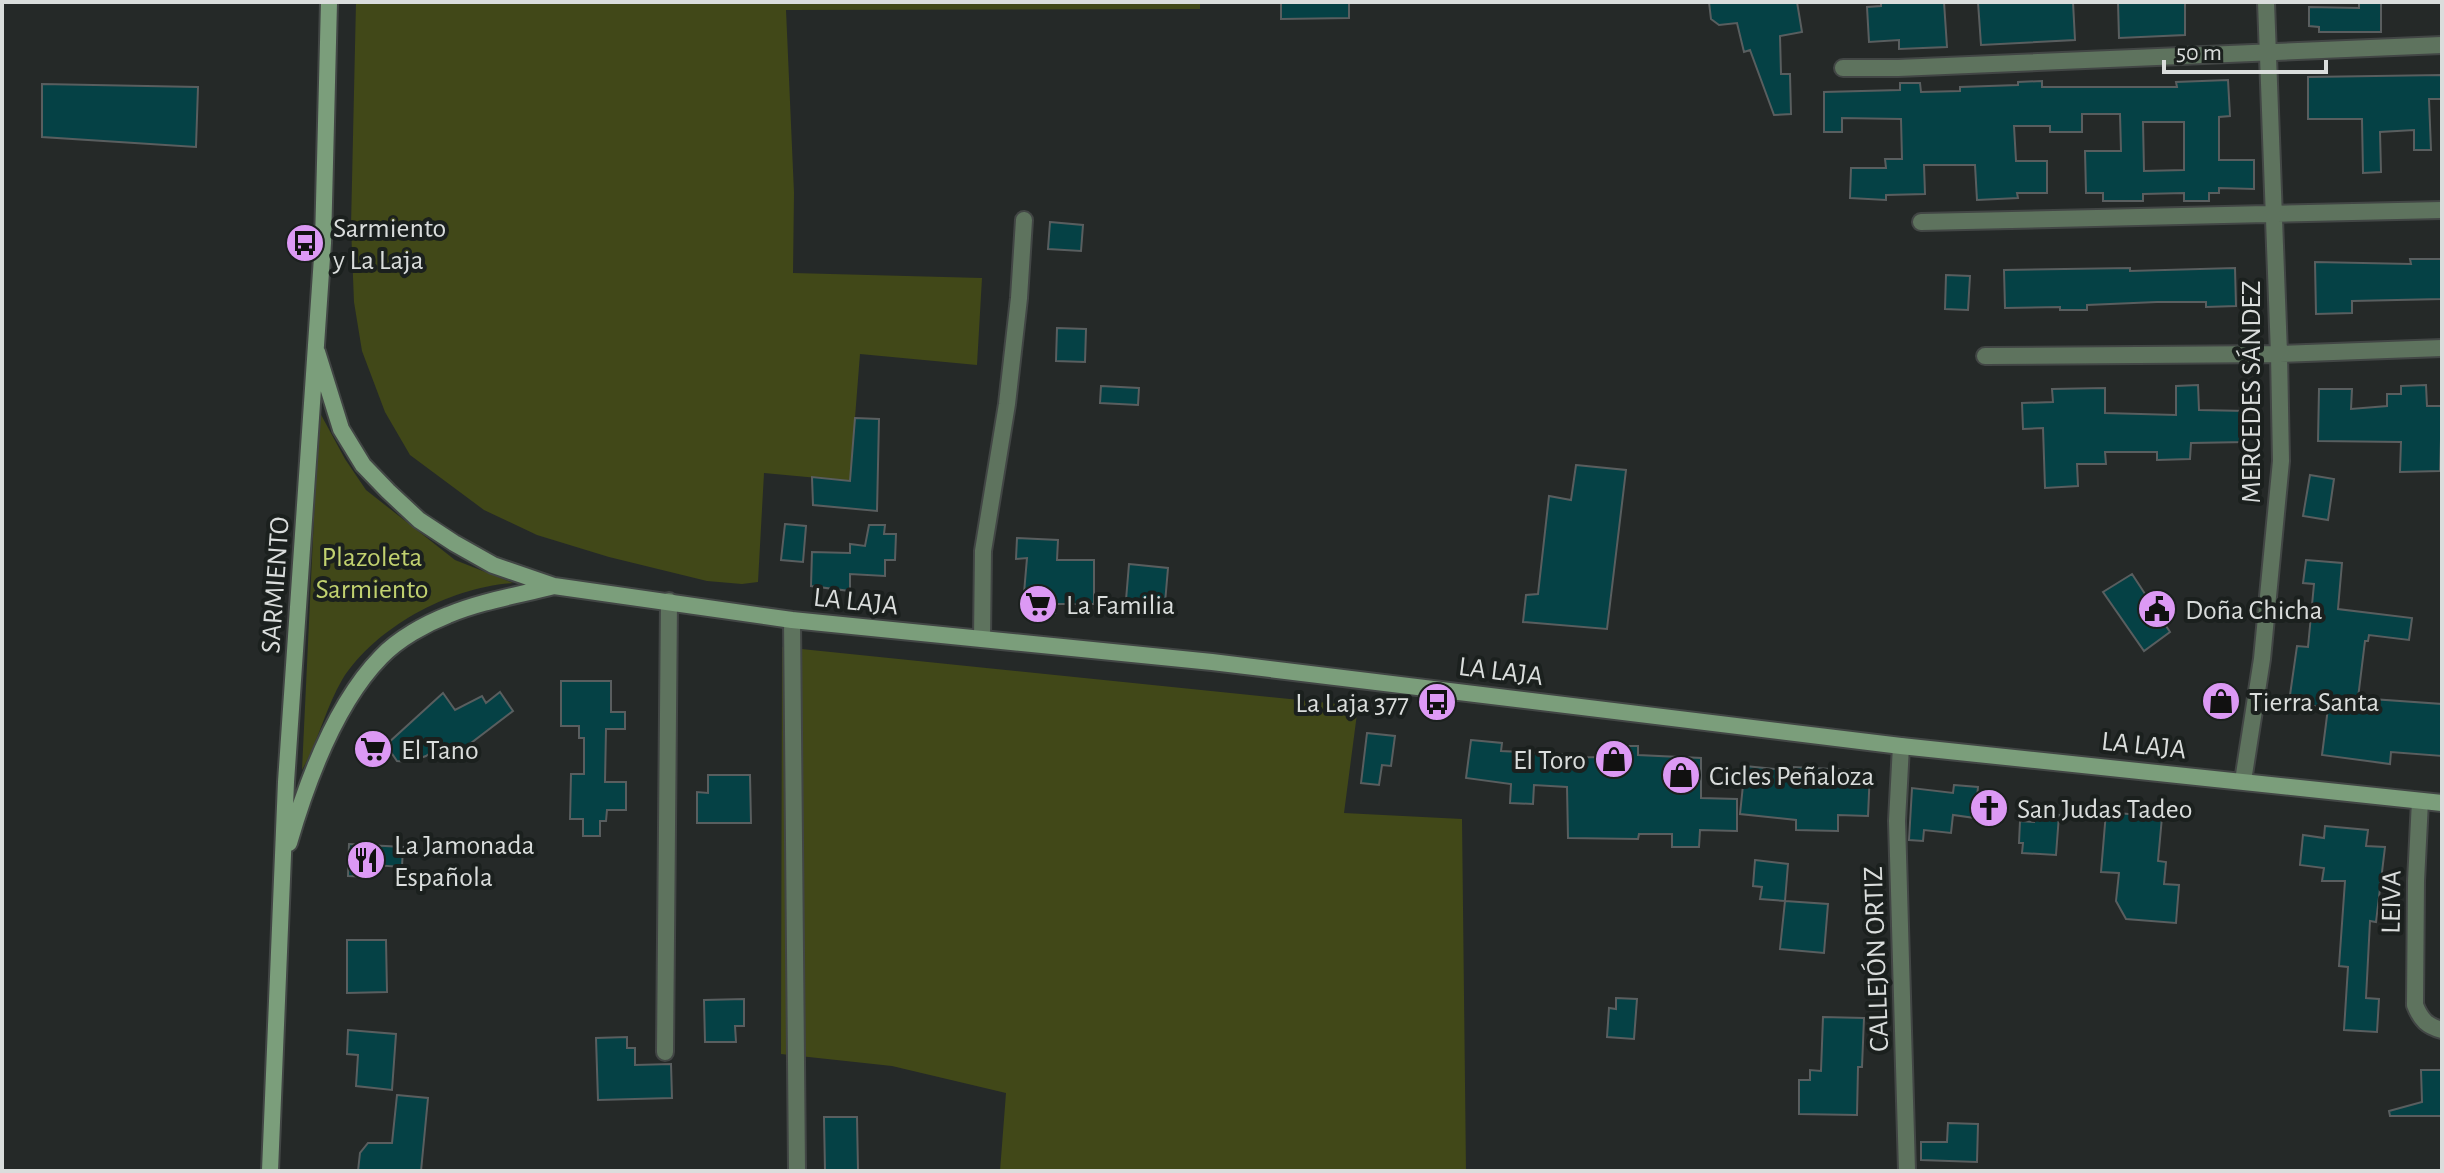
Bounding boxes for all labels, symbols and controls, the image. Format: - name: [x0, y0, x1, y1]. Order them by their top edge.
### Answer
- scale bar: [2164, 24, 2326, 74]
- text: 50 m: [2176, 41, 2222, 65]
- place label: Sarmiento y La Laja: [332, 215, 446, 275]
- bus stop icon: Sarmiento y La Laja: [284, 222, 326, 264]
- street label: MERCEDES SÁNDEZ: [2235, 280, 2266, 504]
- street label: SARMIENTO: [257, 516, 295, 655]
- park label: Plazoleta Sarmiento: [315, 544, 429, 604]
- supermarket icon: La Familia: [1017, 583, 1059, 625]
- street label: LA LAJA: [812, 584, 900, 620]
- public building icon: Doña Chicha: [2136, 588, 2178, 630]
- place label: La Familia: [1066, 592, 1175, 620]
- place label: Doña Chicha: [2185, 597, 2323, 625]
- street label: LA LAJA: [1457, 653, 1545, 691]
- shop icon: Tierra Santa: [2200, 680, 2242, 722]
- bus stop icon: La Laja 377: [1416, 681, 1458, 723]
- place label: Tierra Santa: [2249, 689, 2379, 717]
- place label: La Laja 377: [1295, 690, 1409, 718]
- supermarket icon: El Tano: [352, 728, 394, 770]
- street label: LA LAJA: [2100, 728, 2188, 764]
- place label: El Tano: [401, 737, 479, 765]
- shop icon: El Toro: [1593, 738, 1635, 780]
- place label: El Toro: [1513, 747, 1586, 775]
- shop icon: Cicles Peñaloza: [1660, 754, 1702, 796]
- place label: Cicles Peñaloza: [1709, 763, 1874, 791]
- church icon: San Judas Tadeo: [1968, 787, 2010, 829]
- place label: San Judas Tadeo: [2017, 796, 2192, 824]
- place label: La Jamonada Española: [394, 832, 535, 892]
- restaurant icon: La Jamonada Española: [345, 839, 387, 881]
- street label: CALLEJÓN ORTIZ: [1857, 866, 1894, 1052]
- street label: LEIVA: [2377, 870, 2407, 934]

